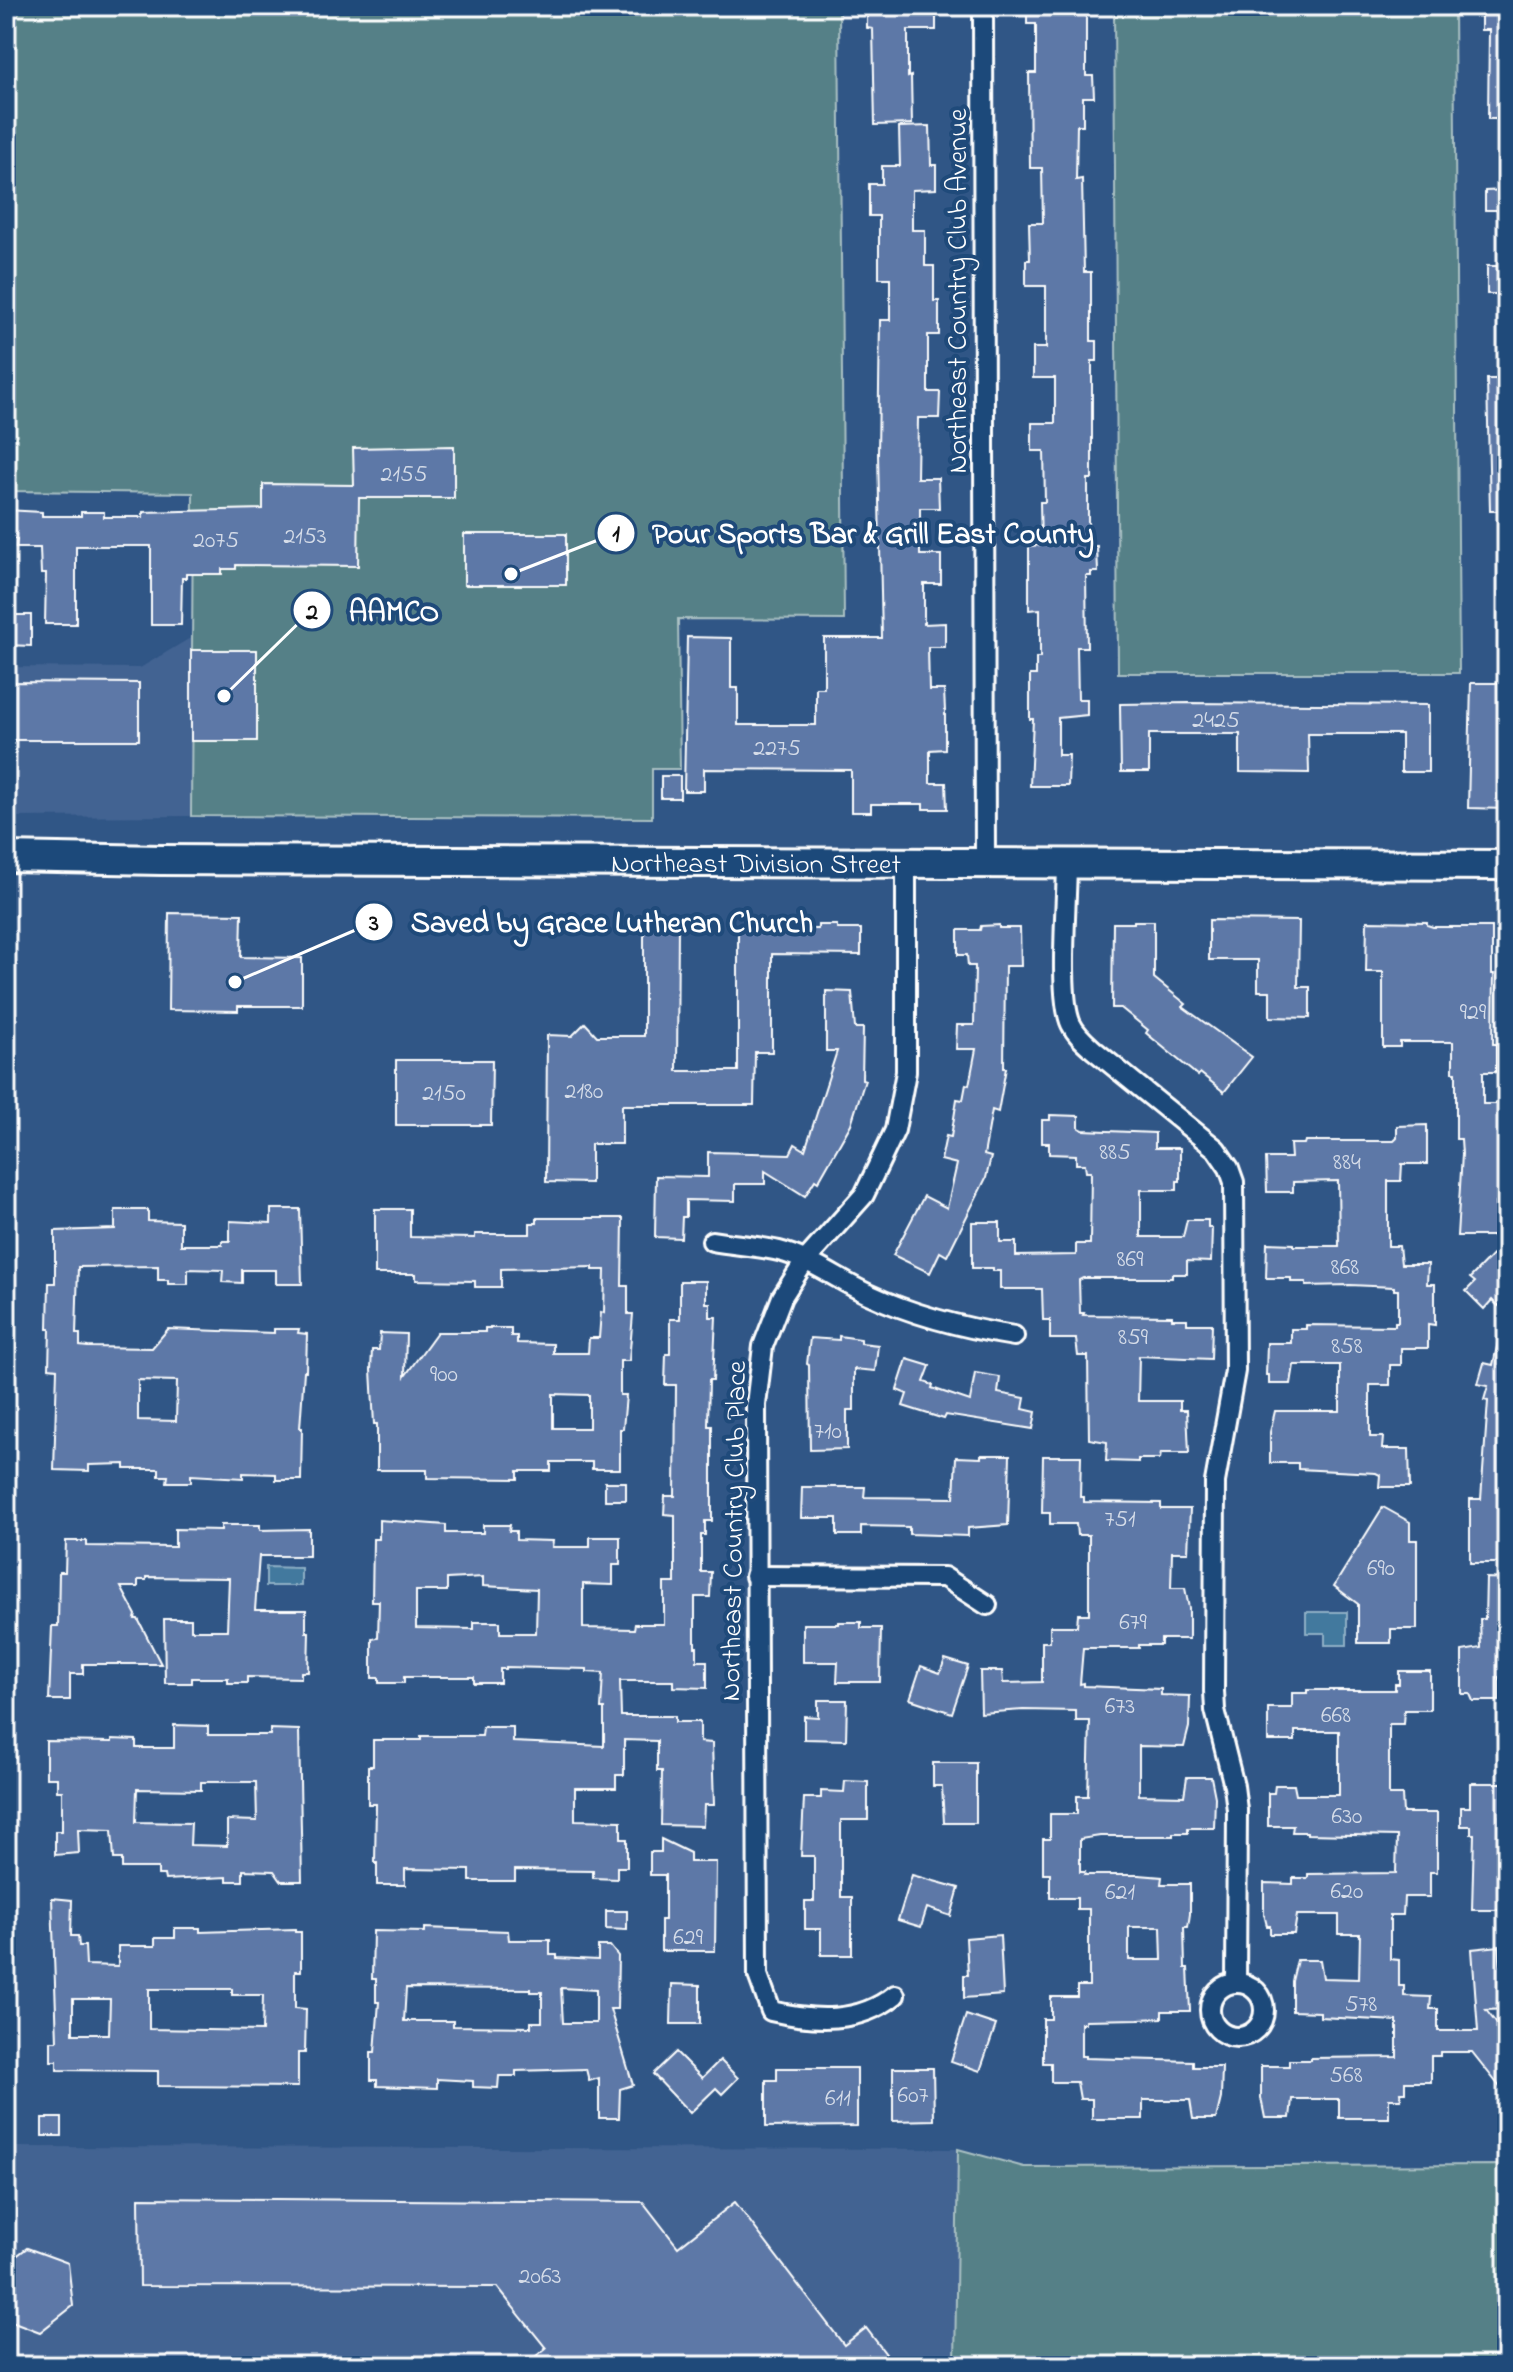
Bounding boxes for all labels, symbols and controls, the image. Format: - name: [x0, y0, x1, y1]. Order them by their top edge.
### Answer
- street label: Northeast Country Club Avenue: [939, 108, 980, 474]
- house number: 2155: [380, 458, 428, 493]
- callout: Pour Sports Bar & Grill East County: [596, 506, 1110, 560]
- text: Pour Sports Bar & Grill East County: [652, 514, 1094, 558]
- text: 1: [612, 518, 620, 553]
- house number: 2153: [283, 520, 327, 555]
- house number: 2075: [193, 524, 239, 559]
- callout: AAMCO: [292, 583, 455, 637]
- text: AAMCO: [349, 592, 439, 636]
- text: 2: [305, 596, 318, 631]
- house number: 2425: [1192, 704, 1240, 739]
- house number: 2275: [753, 732, 801, 767]
- street label: Northeast Division Street: [611, 845, 901, 887]
- callout: Saved by Grace Lutheran Church: [354, 895, 829, 949]
- text: Saved by Grace Lutheran Church: [411, 903, 813, 947]
- text: 3: [368, 907, 379, 942]
- house number: 929: [1460, 996, 1487, 1031]
- house number: 2180: [565, 1075, 603, 1110]
- house number: 2150: [422, 1077, 466, 1112]
- house number: 885: [1099, 1136, 1131, 1171]
- house number: 884: [1333, 1146, 1361, 1181]
- house number: 869: [1117, 1243, 1144, 1278]
- house number: 868: [1331, 1251, 1359, 1286]
- house number: 859: [1118, 1321, 1149, 1356]
- house number: 858: [1331, 1330, 1363, 1365]
- house number: 900: [430, 1358, 458, 1393]
- street label: Northeast Country Club Place: [712, 1360, 759, 1702]
- house number: 710: [814, 1415, 842, 1450]
- house number: 751: [1104, 1503, 1136, 1538]
- house number: 690: [1367, 1552, 1395, 1587]
- house number: 679: [1119, 1606, 1148, 1641]
- house number: 673: [1105, 1690, 1135, 1725]
- house number: 668: [1321, 1699, 1351, 1734]
- house number: 630: [1332, 1800, 1362, 1835]
- house number: 620: [1331, 1875, 1363, 1910]
- house number: 621: [1105, 1876, 1135, 1911]
- house number: 629: [673, 1921, 704, 1956]
- house number: 578: [1345, 1988, 1377, 2023]
- house number: 568: [1329, 2059, 1363, 2094]
- house number: 607: [898, 2079, 929, 2114]
- house number: 611: [825, 2082, 851, 2117]
- house number: 2063: [519, 2260, 561, 2295]

